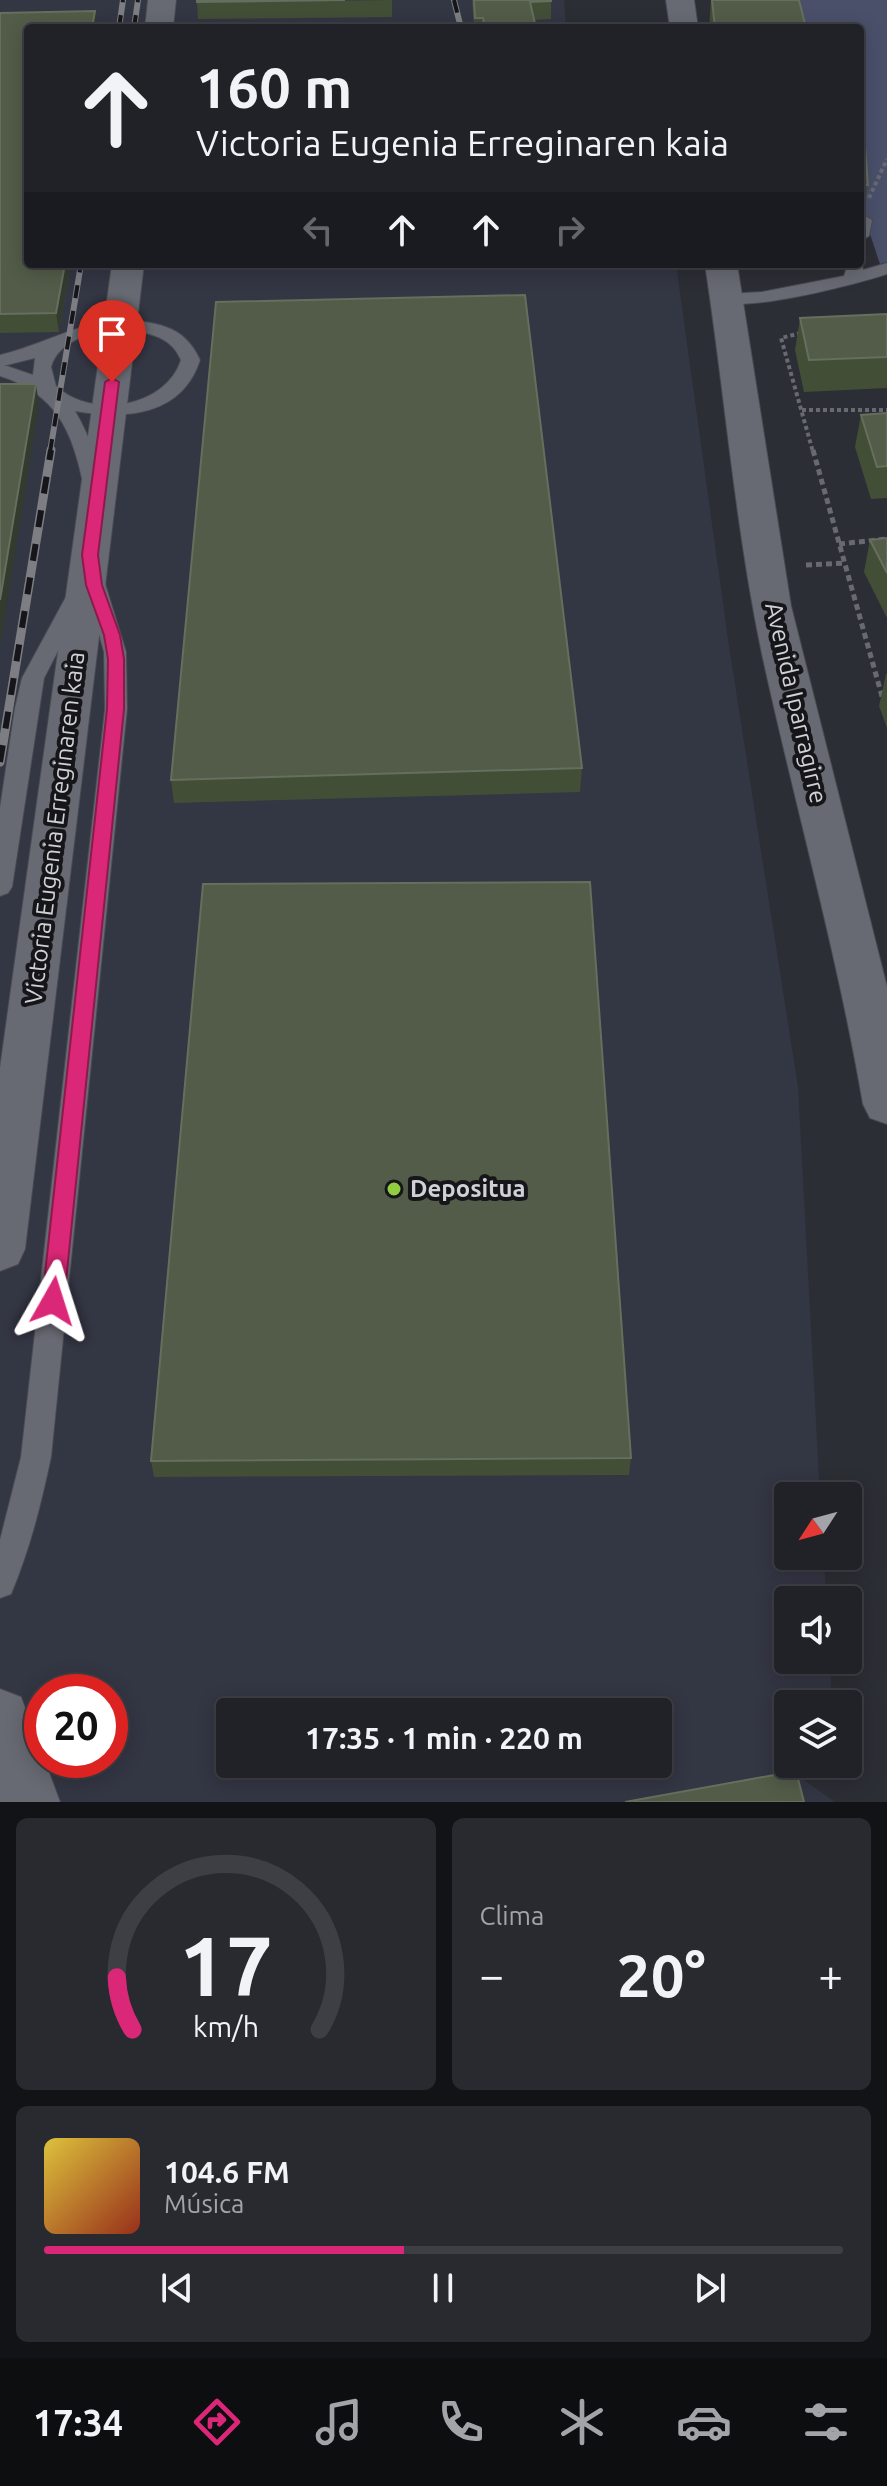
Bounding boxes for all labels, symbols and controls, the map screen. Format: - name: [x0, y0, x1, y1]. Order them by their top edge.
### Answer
- icon: ahead: [64, 56, 168, 160]
- text: 160 m: [196, 56, 352, 119]
- text: Victoria Eugenia Erreginaren kaia: [196, 122, 729, 163]
- icon: left: [296, 208, 340, 252]
- icon: ahead: [380, 208, 424, 252]
- icon: ahead: [464, 208, 508, 252]
- icon: right: [548, 208, 592, 252]
- pin: [78, 300, 146, 382]
- icon: arrive: [90, 312, 134, 356]
- street label: Avenida Iparragirre: [760, 600, 833, 806]
- street label: Victoria Eugenia Erreginaren kaia: [19, 650, 90, 1006]
- place label: Depositua: [410, 1175, 526, 1202]
- marker: Depositua: [385, 1180, 403, 1198]
- position arrow: [11, 1259, 95, 1343]
- north arrow: [774, 1482, 862, 1570]
- map controls: [774, 1482, 862, 1778]
- button: sound: [774, 1586, 862, 1674]
- speed limit sign: 20: [24, 1674, 128, 1778]
- button: layers: [774, 1690, 862, 1778]
- text: 17:35 · 1 min · 220 m: [305, 1721, 583, 1755]
- text: Clima: [480, 1901, 544, 1930]
- text: 17: [179, 1918, 273, 2012]
- text: 20°: [617, 1941, 706, 2008]
- text: −: [480, 1950, 504, 1999]
- text: +: [818, 1950, 843, 1999]
- text: km/h: [193, 2010, 259, 2042]
- text: 104.6 FM: [164, 2155, 290, 2189]
- text: Música: [164, 2189, 244, 2218]
- icon: previous: [155, 2266, 199, 2310]
- icon: pause: [421, 2266, 465, 2310]
- icon: next: [688, 2266, 732, 2310]
- icon: directions: [189, 2394, 245, 2450]
- icon: music: [311, 2394, 367, 2450]
- icon: phone: [433, 2394, 489, 2450]
- icon: climate: [554, 2394, 610, 2450]
- icon: car: [676, 2394, 732, 2450]
- icon: filters: [798, 2394, 854, 2450]
- text: 17:34: [33, 2402, 123, 2443]

